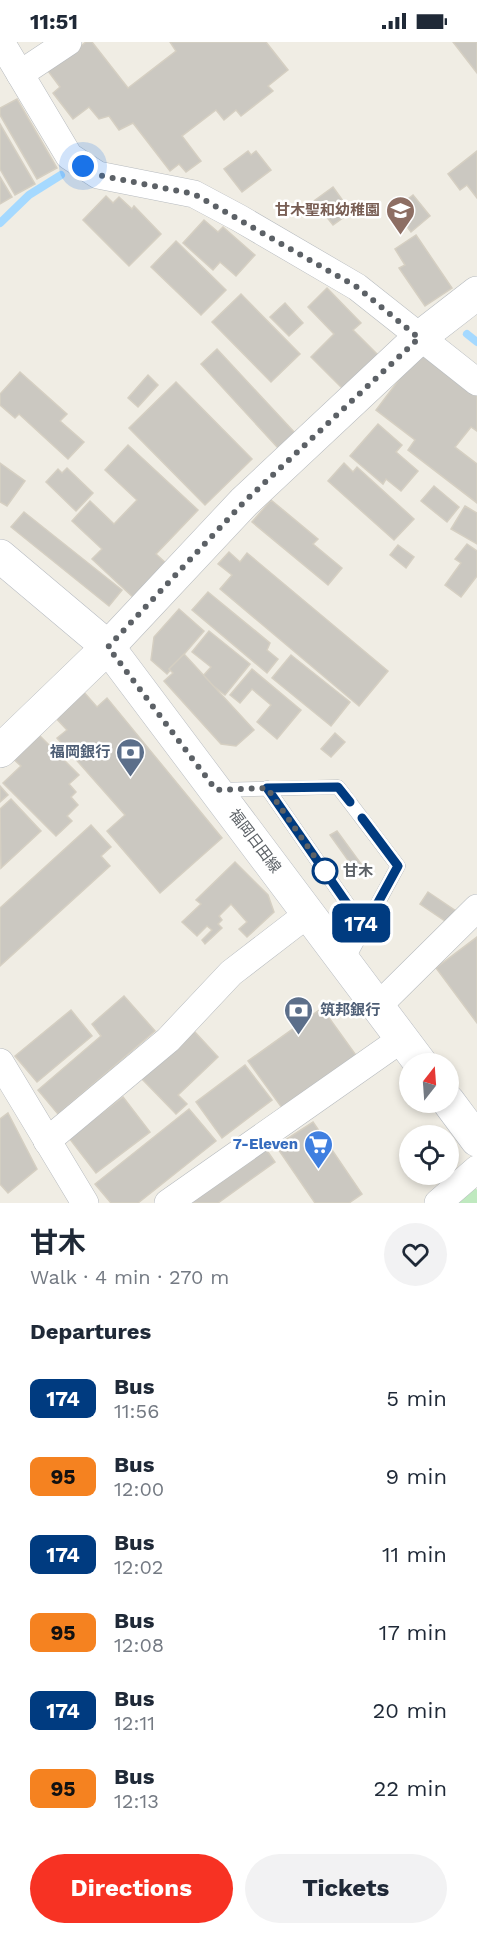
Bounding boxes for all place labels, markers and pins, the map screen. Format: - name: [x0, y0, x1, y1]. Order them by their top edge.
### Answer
- school or university icon: 甘木聖和幼稚園: [385, 194, 417, 236]
- place label: 甘木聖和幼稚園: [275, 201, 380, 219]
- bank icon: 福岡銀行: [115, 736, 147, 778]
- place label: 福岡銀行: [49, 743, 110, 761]
- marker: 甘木: [312, 858, 338, 884]
- place label: 甘木: [343, 862, 373, 880]
- bank icon: 筑邦銀行: [283, 994, 315, 1036]
- place label: 筑邦銀行: [320, 1001, 380, 1019]
- supermarket icon: 7-Eleven: [303, 1128, 335, 1170]
- place label: 7-Eleven: [233, 1135, 298, 1153]

